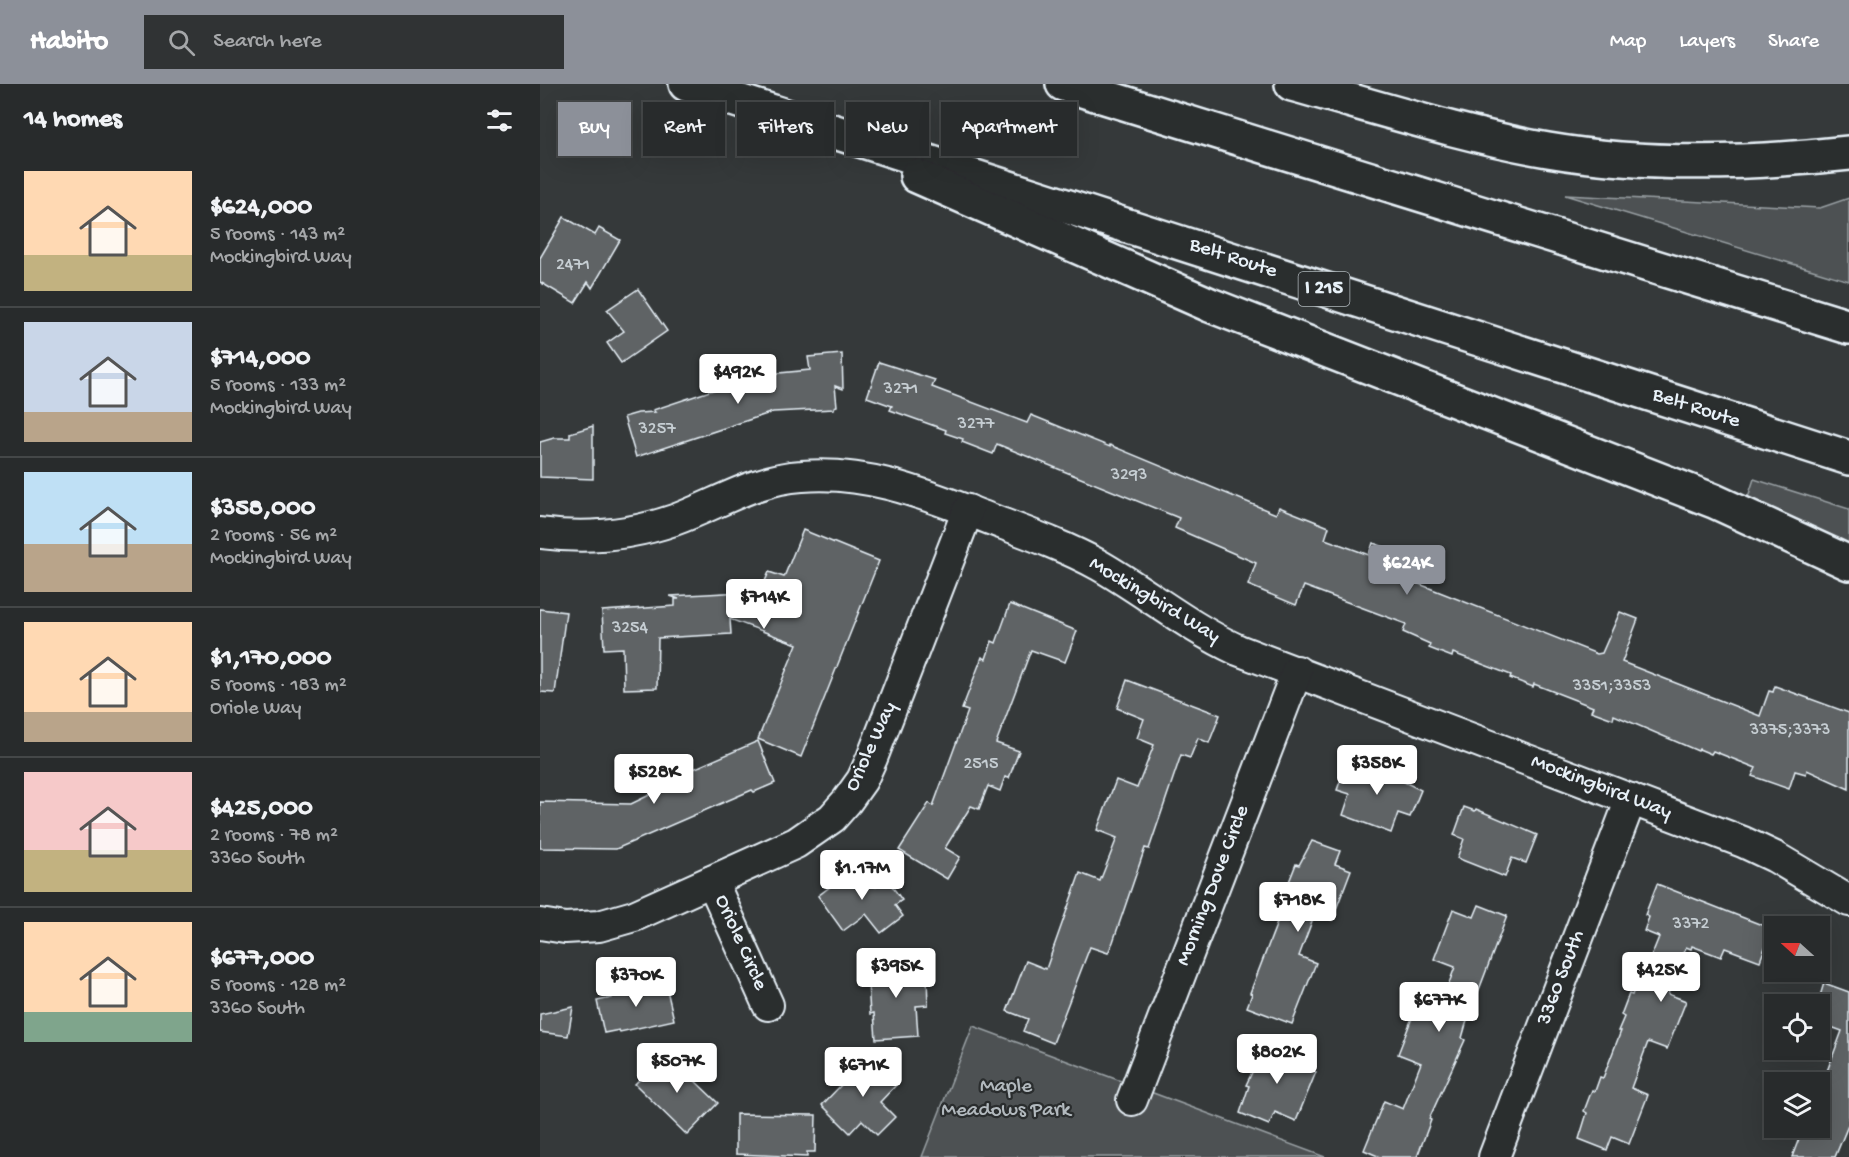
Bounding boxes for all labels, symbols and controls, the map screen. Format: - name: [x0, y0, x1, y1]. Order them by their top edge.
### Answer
- search box: [144, 15, 564, 69]
- text: Habito: [30, 26, 108, 59]
- icon: search: [165, 26, 198, 59]
- text: Search here: [213, 29, 322, 55]
- text: Map: [1610, 30, 1646, 55]
- text: Layers: [1679, 30, 1735, 55]
- text: Share: [1768, 30, 1819, 55]
- chip: Buy: [558, 102, 631, 156]
- chip: Rent: [643, 102, 725, 156]
- chip: Filters: [737, 102, 834, 156]
- chip: New: [846, 102, 929, 156]
- chip: Apartment: [941, 102, 1077, 156]
- icon: filters: [483, 104, 516, 137]
- text: 14 homes: [24, 105, 122, 136]
- text: $624,000: [210, 193, 312, 224]
- icon: home: [72, 195, 144, 267]
- text: 5 rooms · 143 m²: [210, 224, 345, 247]
- street label: Belt Route: [1185, 233, 1281, 285]
- text: Mockingbird Way: [210, 247, 352, 270]
- house number: 2471: [556, 255, 590, 276]
- road number: I 215: [1298, 272, 1350, 306]
- text: $714,000: [210, 344, 310, 375]
- icon: home: [72, 346, 144, 418]
- pin: $492K: [696, 354, 780, 405]
- text: $492K: [713, 362, 763, 385]
- text: 5 rooms · 133 m²: [210, 375, 346, 398]
- house number: 3271: [883, 379, 918, 400]
- street label: Belt Route: [1648, 383, 1744, 435]
- text: Mockingbird Way: [210, 398, 352, 421]
- house number: 3277: [957, 414, 995, 435]
- house number: 3257: [638, 419, 676, 440]
- house number: 3293: [1110, 465, 1147, 486]
- text: $358,000: [210, 494, 316, 525]
- icon: home: [72, 496, 144, 568]
- text: 2 rooms · 56 m²: [210, 525, 337, 548]
- pin: $624K: [1365, 545, 1449, 596]
- text: Mockingbird Way: [210, 548, 352, 571]
- street label: Mockingbird Way: [1084, 552, 1224, 650]
- text: $624K: [1382, 553, 1432, 576]
- pin: $714K: [722, 579, 806, 630]
- text: $714K: [740, 587, 788, 610]
- house number: 3254: [611, 618, 649, 639]
- text: $1,170,000: [210, 644, 332, 675]
- icon: home: [72, 646, 144, 718]
- text: 5 rooms · 183 m²: [210, 675, 347, 698]
- house number: 3351;3353: [1572, 676, 1651, 697]
- text: Oriole Way: [210, 698, 301, 721]
- street label: Oriole Way: [840, 698, 904, 796]
- house number: 3375;3373: [1749, 720, 1830, 741]
- pin: $358K: [1335, 745, 1419, 796]
- street label: Mockingbird Way: [1527, 750, 1675, 826]
- text: $358K: [1351, 753, 1403, 776]
- pin: $528K: [612, 754, 696, 805]
- house number: 2515: [963, 754, 999, 775]
- text: $528K: [628, 762, 680, 785]
- text: $425,000: [210, 794, 313, 825]
- icon: home: [72, 796, 144, 868]
- street label: Morning Dove Circle: [1172, 801, 1257, 970]
- text: 2 rooms · 78 m²: [210, 825, 338, 848]
- text: 3360 South: [210, 848, 305, 871]
- pin: $1.17M: [813, 850, 911, 901]
- text: $1.17M: [834, 858, 890, 881]
- pin: $718K: [1256, 882, 1340, 933]
- text: $718K: [1273, 890, 1323, 913]
- street label: Oriole Circle: [708, 891, 773, 996]
- house number: 3372: [1672, 914, 1710, 935]
- north arrow: [1764, 916, 1830, 982]
- map controls: [1764, 916, 1830, 1138]
- street label: 3360 South: [1532, 927, 1592, 1030]
- text: $677,000: [210, 944, 314, 975]
- icon: home: [72, 946, 144, 1018]
- pin: $395K: [854, 948, 938, 999]
- pin: $425K: [1619, 952, 1703, 1003]
- text: $395K: [871, 956, 921, 979]
- pin: $370K: [594, 957, 678, 1008]
- text: $425K: [1636, 960, 1686, 983]
- text: $370K: [610, 965, 662, 988]
- text: 5 rooms · 128 m²: [210, 975, 346, 998]
- pin: $677K: [1397, 982, 1481, 1033]
- text: $677K: [1414, 990, 1464, 1013]
- button: locate: [1764, 994, 1830, 1060]
- text: 3360 South: [210, 998, 305, 1021]
- pin: $802K: [1235, 1034, 1319, 1085]
- text: $802K: [1251, 1042, 1303, 1065]
- pin: $507K: [635, 1043, 719, 1094]
- pin: $671K: [821, 1047, 905, 1098]
- text: $507K: [651, 1051, 703, 1074]
- text: $671K: [839, 1055, 887, 1078]
- button: layers: [1764, 1072, 1830, 1138]
- park label: Maple Meadows Park: [941, 1075, 1073, 1124]

